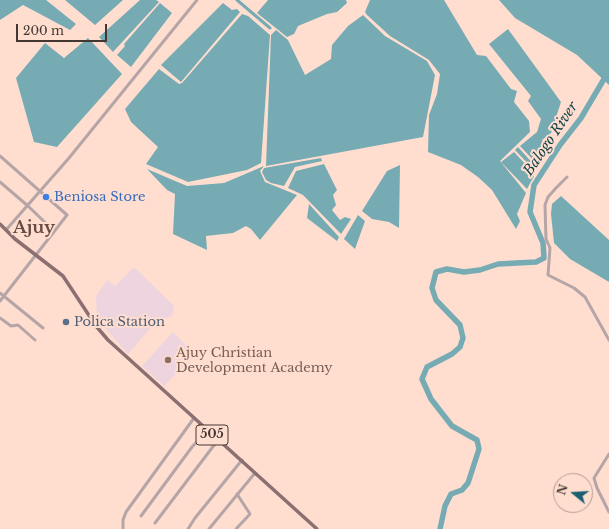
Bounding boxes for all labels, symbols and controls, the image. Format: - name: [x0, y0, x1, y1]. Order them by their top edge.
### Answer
- scale bar: [18, 16, 109, 42]
- text: 200 m: [23, 23, 64, 38]
- water label: Balogo River: [520, 99, 582, 179]
- place label: Beniosa Store: [54, 189, 145, 205]
- marker: Beniosa Store: [41, 192, 51, 202]
- district label: Ajuy: [13, 218, 55, 238]
- place label: Polica Station: [74, 314, 165, 330]
- marker: Polica Station: [61, 317, 71, 327]
- place label: Ajuy Christian Development Academy: [176, 345, 333, 376]
- marker: Ajuy Christian Development Academy: [163, 355, 173, 365]
- road number: 505: [196, 425, 228, 445]
- north arrow: [553, 473, 593, 513]
- text: N: [554, 483, 571, 497]

